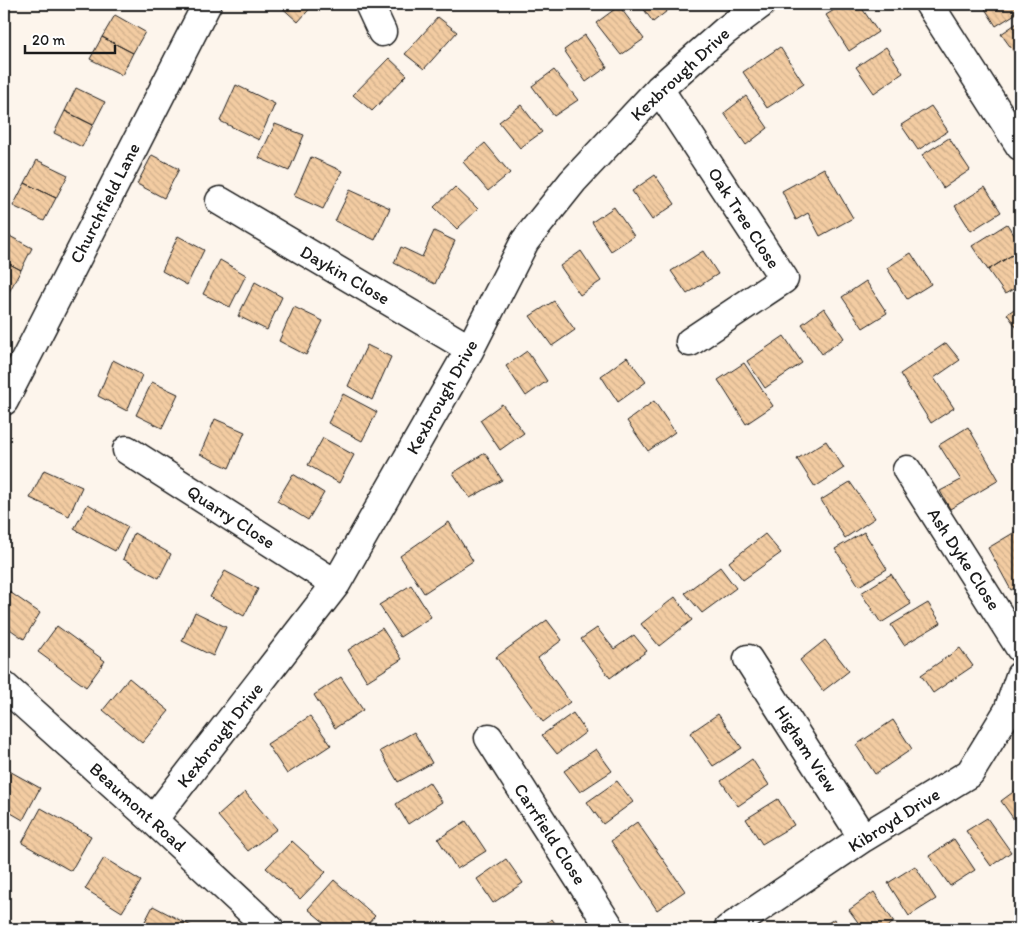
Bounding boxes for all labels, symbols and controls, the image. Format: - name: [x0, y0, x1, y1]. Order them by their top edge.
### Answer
- scale bar: [25, 22, 115, 54]
- street label: Kexbrough Drive: [626, 22, 734, 126]
- text: 20 m: [32, 31, 66, 49]
- street label: Churchfield Lane: [65, 139, 145, 267]
- street label: Oak Tree Close: [703, 163, 785, 273]
- street label: Daykin Close: [296, 240, 394, 310]
- street label: Kexbrough Drive: [401, 336, 483, 458]
- street label: Quarry Close: [183, 480, 279, 554]
- street label: Ash Dyke Close: [923, 504, 1005, 614]
- street label: Kexbrough Drive: [172, 678, 268, 792]
- street label: Higham View: [770, 701, 842, 797]
- street label: Beaumont Road: [85, 758, 191, 856]
- street label: Carrfield Close: [509, 779, 591, 889]
- street label: Kibroyd Drive: [844, 783, 944, 857]

